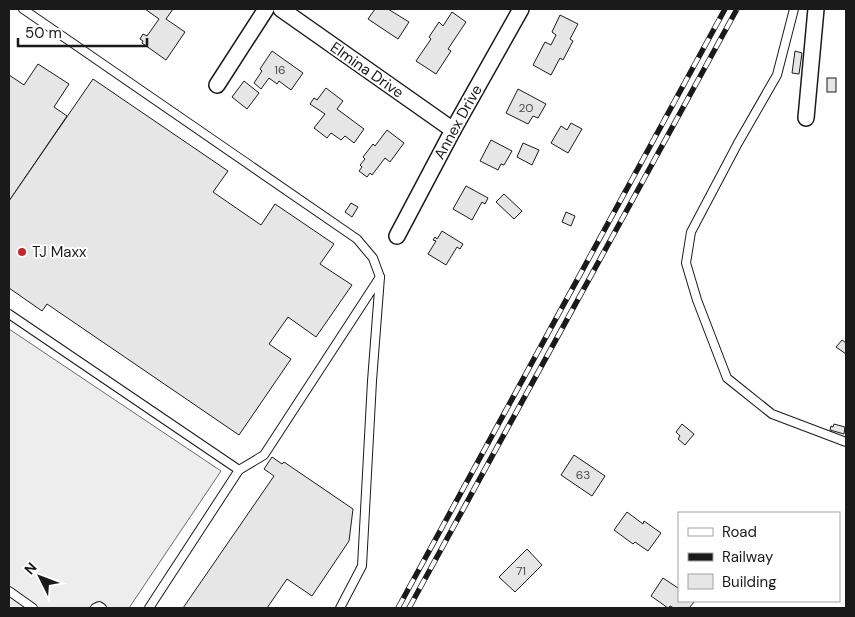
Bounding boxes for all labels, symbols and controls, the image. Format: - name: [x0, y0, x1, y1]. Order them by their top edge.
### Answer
- scale bar: [18, 15, 146, 47]
- text: 50 m: [25, 23, 62, 43]
- street label: Elmina Drive: [326, 37, 408, 103]
- house number: 16: [274, 62, 286, 78]
- street label: Annex Drive: [429, 81, 487, 163]
- house number: 20: [518, 100, 534, 116]
- place label: TJ Maxx: [32, 242, 87, 262]
- marker: TJ Maxx: [16, 246, 28, 258]
- house number: 63: [576, 467, 590, 483]
- legend: [678, 512, 840, 602]
- text: Road: [722, 522, 757, 542]
- text: Railway: [722, 547, 774, 567]
- north arrow: [15, 552, 65, 602]
- text: N: [20, 558, 40, 578]
- house number: 71: [516, 563, 526, 579]
- text: Building: [722, 572, 777, 592]

